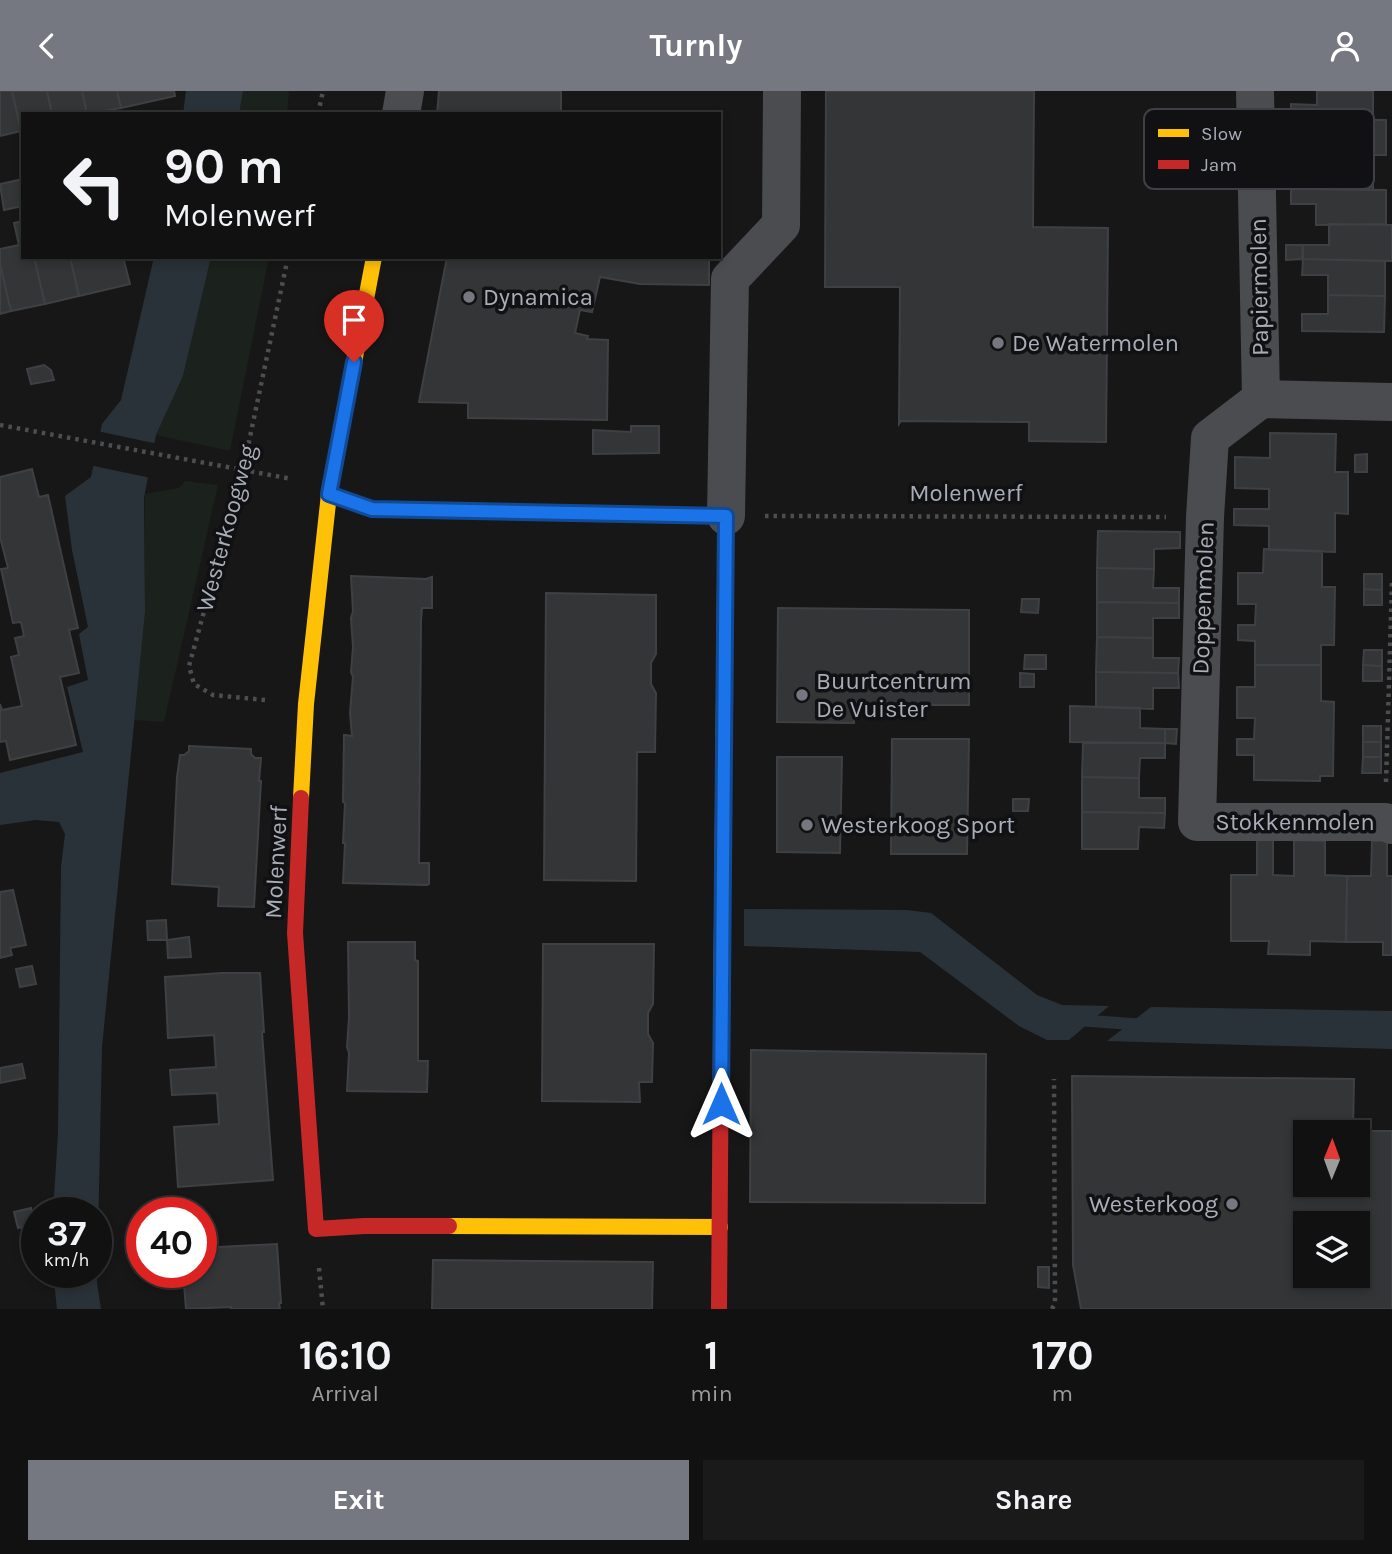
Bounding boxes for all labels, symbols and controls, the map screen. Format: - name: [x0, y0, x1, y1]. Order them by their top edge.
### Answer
- icon: back: [28, 27, 66, 65]
- text: Turnly: [650, 27, 742, 64]
- icon: person: [1326, 27, 1364, 65]
- legend: [1144, 109, 1374, 189]
- text: Slow: [1201, 123, 1242, 145]
- text: 90 m: [164, 138, 284, 195]
- icon: left: [49, 140, 140, 231]
- text: Jam: [1201, 154, 1237, 176]
- text: Molenwerf: [164, 197, 315, 234]
- street label: Papiermolen: [1244, 218, 1274, 356]
- place label: Dynamica: [483, 283, 593, 311]
- marker: Dynamica: [461, 289, 477, 305]
- pin: [324, 290, 384, 362]
- icon: arrive: [335, 301, 373, 339]
- place label: De Watermolen: [1012, 329, 1179, 357]
- marker: De Watermolen: [990, 335, 1006, 351]
- street label: Westerkoogweg: [190, 441, 262, 615]
- street label: Molenwerf: [909, 479, 1024, 507]
- street label: Doppenmolen: [1186, 521, 1220, 675]
- place label: Buurtcentrum De Vuister: [816, 667, 972, 723]
- marker: Buurtcentrum De Vuister: [794, 687, 810, 703]
- street label: Molenwerf: [259, 804, 293, 919]
- street label: Stokkenmolen: [1215, 808, 1375, 836]
- place label: Westerkoog Sport: [821, 811, 1015, 839]
- marker: Westerkoog Sport: [799, 817, 815, 833]
- position arrow: [684, 1067, 758, 1141]
- north arrow: [1293, 1120, 1370, 1197]
- map controls: [1293, 1120, 1370, 1288]
- place label: Westerkoog: [1089, 1190, 1218, 1218]
- marker: Westerkoog: [1224, 1196, 1240, 1212]
- speed limit sign: 40: [126, 1197, 217, 1288]
- button: layers: [1293, 1211, 1370, 1288]
- text: 37: [47, 1213, 86, 1254]
- text: km/h: [44, 1249, 89, 1271]
- text: 16:10: [298, 1330, 392, 1380]
- text: 1: [704, 1330, 719, 1380]
- text: 170: [1031, 1330, 1093, 1380]
- text: Arrival: [311, 1380, 379, 1407]
- text: min: [690, 1380, 733, 1407]
- text: m: [1052, 1380, 1073, 1407]
- button: Exit: [28, 1460, 689, 1540]
- button: Share: [703, 1460, 1364, 1540]

